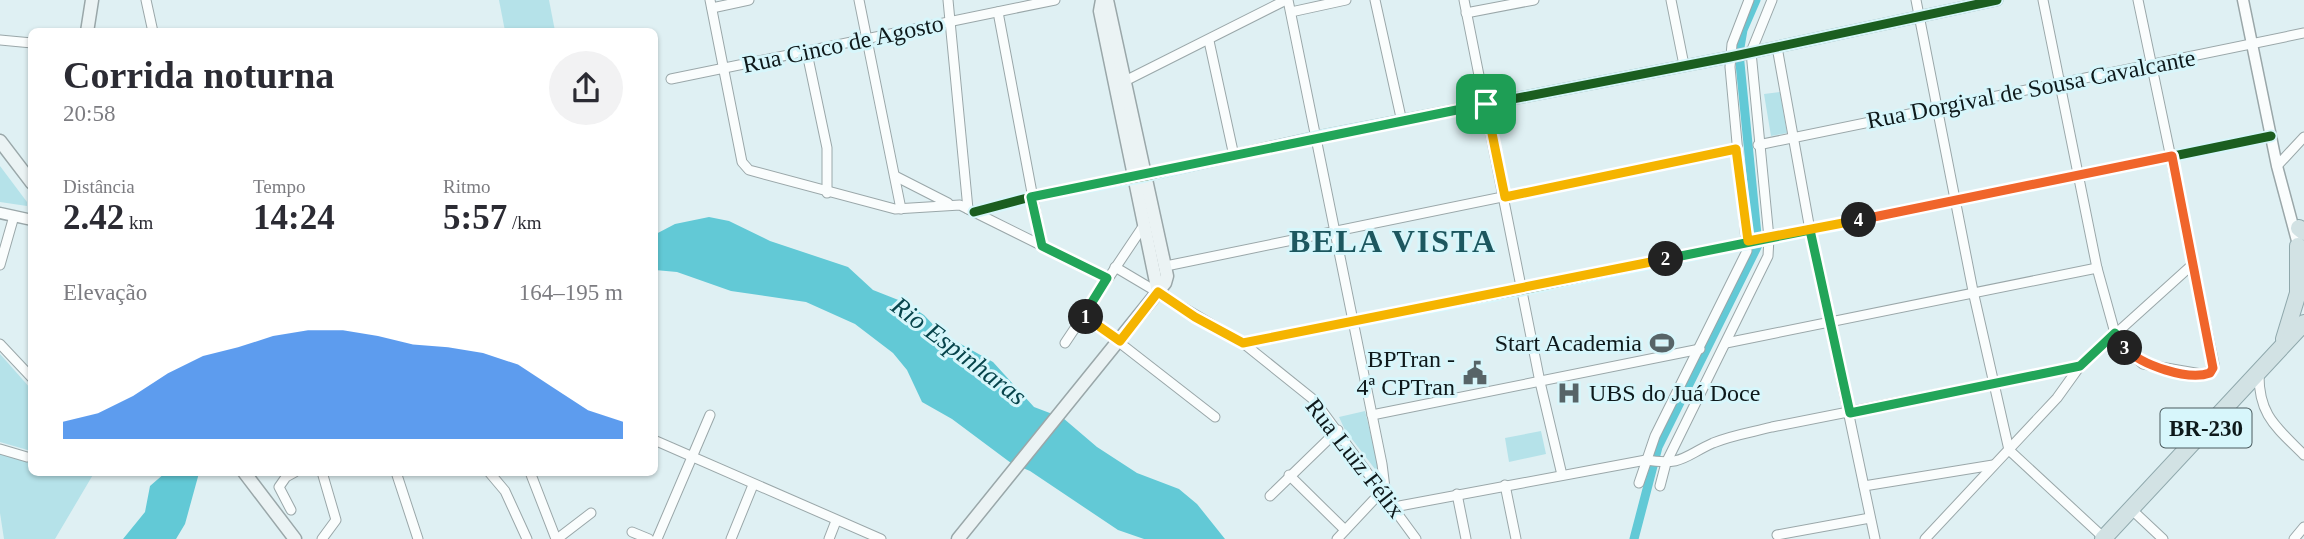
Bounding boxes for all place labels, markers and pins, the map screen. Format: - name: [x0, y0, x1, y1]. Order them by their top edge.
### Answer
- pin: [1456, 74, 1516, 134]
- pin: 4: [1842, 202, 1876, 238]
- pin: 2: [1648, 242, 1684, 276]
- pin: 1: [1068, 300, 1104, 334]
- sports icon: Start Academia: [1648, 329, 1676, 357]
- place label: Start Academia: [1495, 330, 1642, 356]
- pin: 3: [2108, 330, 2142, 366]
- place label: BPTran - 4ª CPTran: [1357, 346, 1455, 400]
- public building icon: BPTran - 4ª CPTran: [1461, 359, 1489, 387]
- hospital icon: UBS do Juá Doce: [1555, 379, 1583, 407]
- place label: UBS do Juá Doce: [1589, 380, 1760, 406]

